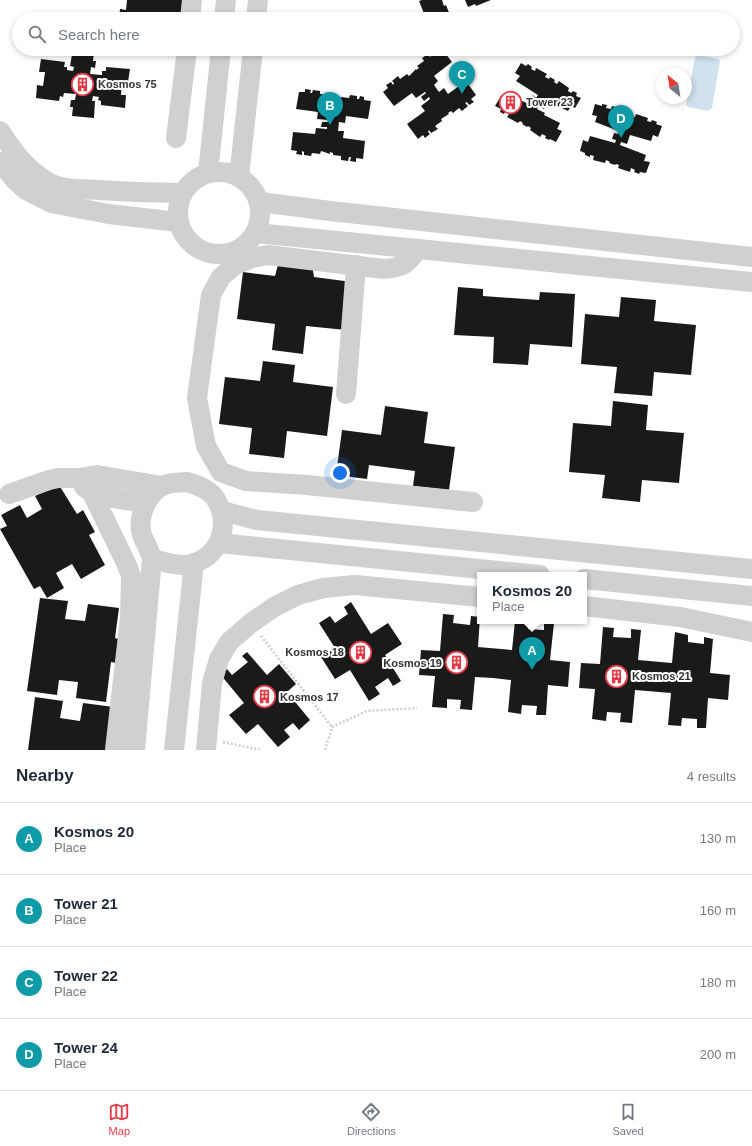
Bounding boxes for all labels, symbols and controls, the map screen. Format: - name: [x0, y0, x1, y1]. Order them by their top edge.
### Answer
- search box: [12, 12, 740, 56]
- icon: search: [26, 23, 48, 45]
- text: Search here: [58, 26, 140, 43]
- pin: C: [449, 61, 475, 94]
- north arrow: [656, 68, 692, 104]
- building icon: Kosmos 75: [70, 71, 96, 97]
- place label: Kosmos 75: [98, 78, 157, 90]
- building icon: Tower 23: [498, 89, 524, 115]
- pin: B: [317, 92, 343, 125]
- place label: Tower 23: [526, 96, 573, 108]
- pin: D: [608, 105, 634, 138]
- your location: [330, 463, 350, 483]
- popup: [477, 572, 587, 624]
- text: Kosmos 20: [492, 582, 572, 599]
- text: Place: [492, 599, 525, 614]
- pin: A: [519, 637, 545, 670]
- building icon: Kosmos 18: [347, 639, 373, 665]
- place label: Kosmos 18: [285, 646, 344, 658]
- building icon: Kosmos 19: [444, 650, 470, 676]
- place label: Kosmos 19: [383, 657, 442, 669]
- building icon: Kosmos 21: [604, 663, 630, 689]
- place label: Kosmos 21: [632, 670, 691, 682]
- building icon: Kosmos 17: [252, 684, 278, 710]
- place label: Kosmos 17: [280, 691, 339, 703]
- text: Nearby: [16, 766, 74, 785]
- text: 4 results: [687, 769, 736, 784]
- text: Kosmos 20: [54, 823, 134, 840]
- text: A: [24, 831, 34, 846]
- text: 130 m: [700, 831, 736, 846]
- text: Place: [54, 840, 87, 855]
- text: Tower 21: [54, 895, 118, 912]
- text: B: [24, 903, 34, 918]
- text: 160 m: [700, 903, 736, 918]
- text: Place: [54, 912, 87, 927]
- text: Tower 22: [54, 967, 118, 984]
- text: C: [24, 975, 34, 990]
- text: 180 m: [700, 975, 736, 990]
- text: Place: [54, 984, 87, 999]
- text: Tower 24: [54, 1039, 118, 1056]
- text: D: [24, 1047, 34, 1062]
- text: 200 m: [700, 1047, 736, 1062]
- text: Place: [54, 1056, 87, 1071]
- tab: Map: [108, 1101, 130, 1137]
- tab: Directions: [347, 1101, 396, 1137]
- tab: Saved: [612, 1101, 644, 1137]

